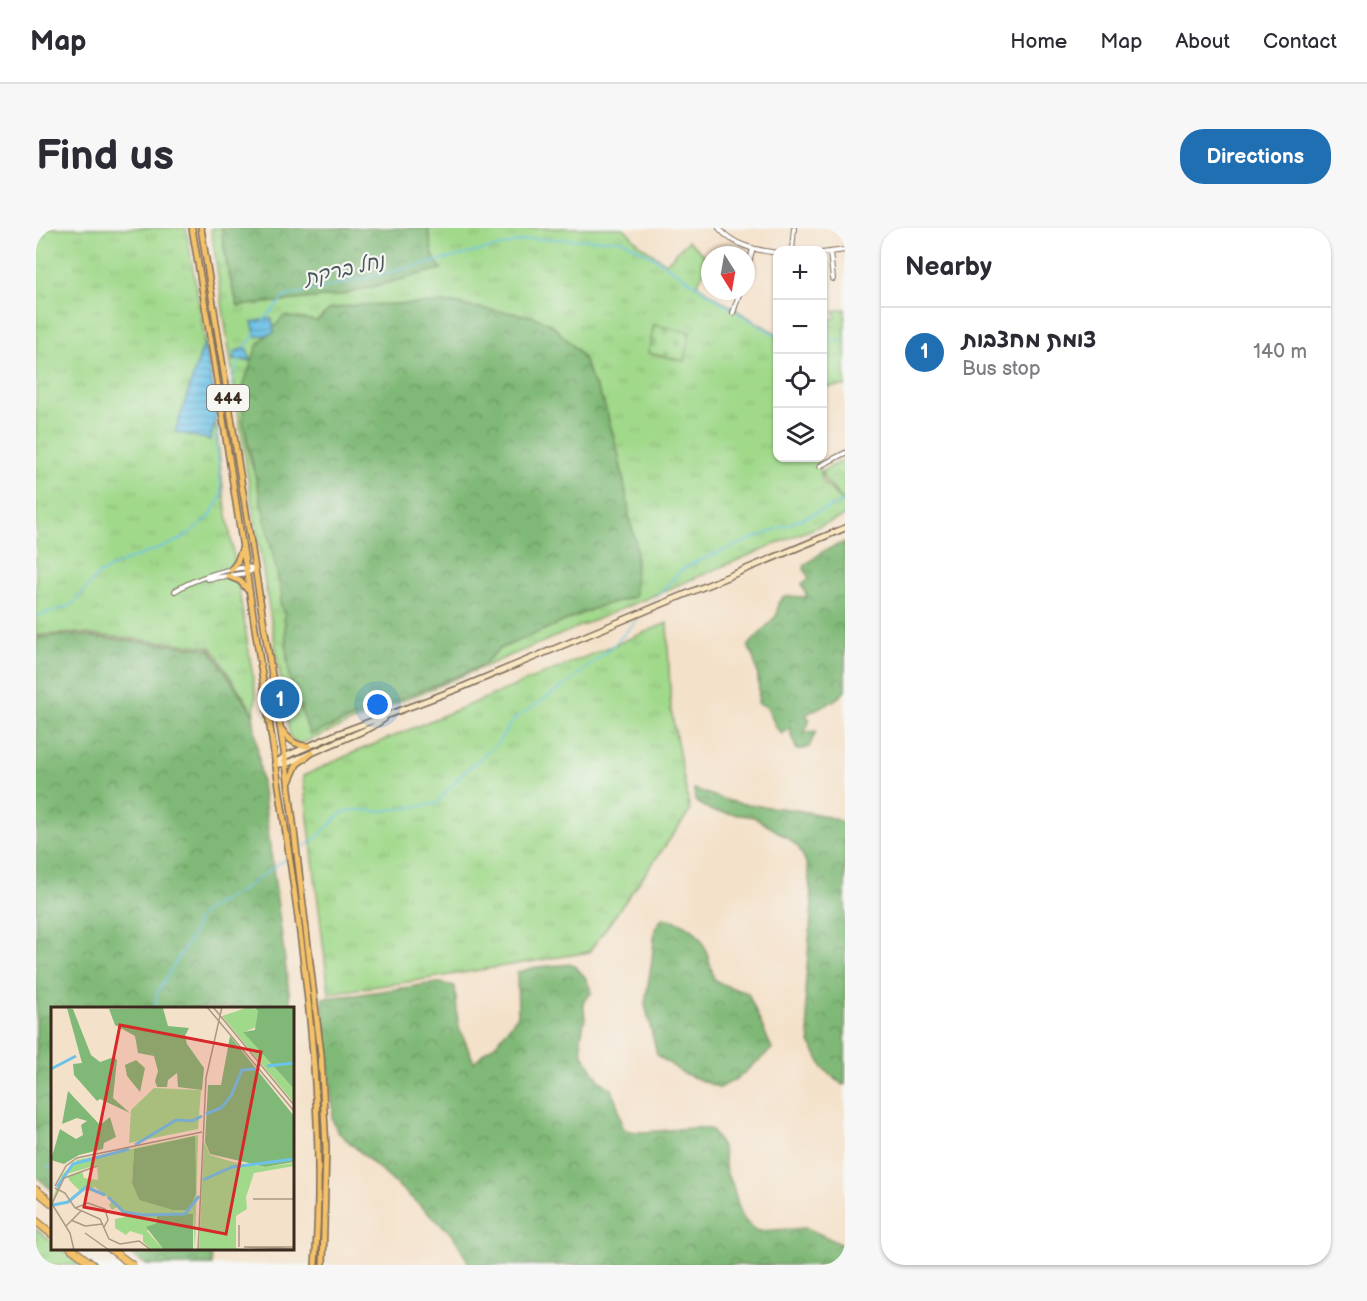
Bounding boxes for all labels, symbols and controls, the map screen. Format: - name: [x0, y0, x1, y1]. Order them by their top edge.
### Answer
- text: Map: [30, 25, 86, 58]
- text: Home: [1010, 29, 1067, 54]
- text: Map: [1100, 29, 1142, 54]
- text: About: [1175, 29, 1230, 54]
- text: Contact: [1263, 29, 1337, 54]
- button: Directions: [1180, 129, 1331, 184]
- text: Find us: [36, 131, 174, 182]
- north arrow: [701, 246, 755, 300]
- map controls: [773, 246, 827, 462]
- button: +: [773, 246, 827, 300]
- water label: נחל ברקת: [300, 249, 388, 291]
- text: Nearby: [905, 252, 992, 283]
- button: −: [773, 300, 827, 354]
- text: צומת מחצבות: [962, 327, 1096, 354]
- text: 1: [920, 340, 929, 364]
- text: 140 m: [1253, 340, 1307, 364]
- button: locate: [773, 354, 827, 408]
- text: Bus stop: [962, 357, 1041, 381]
- road number: 444: [207, 385, 249, 411]
- button: layers: [773, 408, 827, 462]
- pin: 1: [260, 676, 300, 722]
- your location: [363, 690, 392, 719]
- inset map: [51, 1007, 294, 1250]

